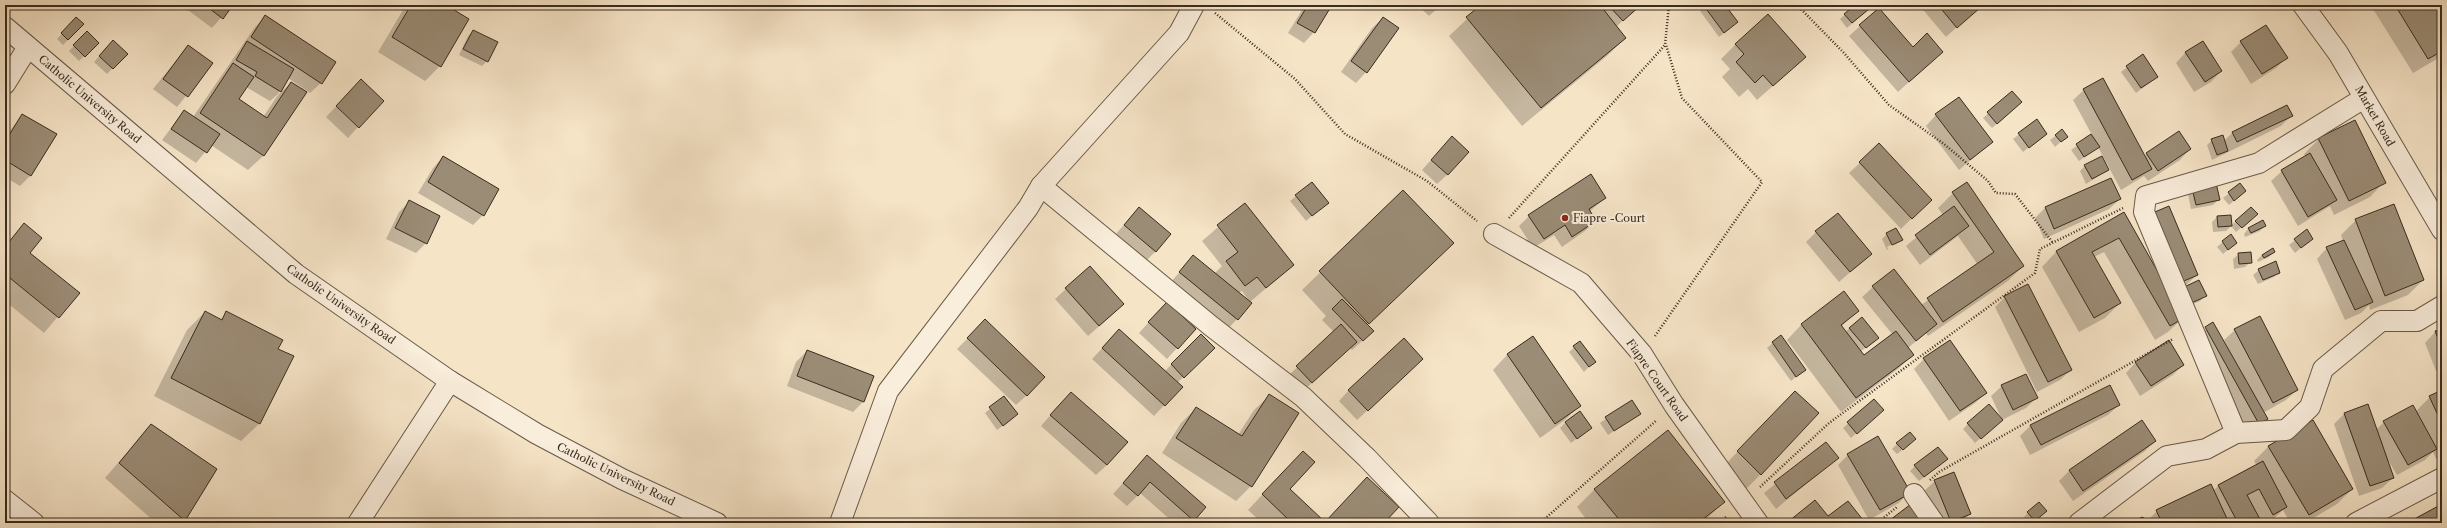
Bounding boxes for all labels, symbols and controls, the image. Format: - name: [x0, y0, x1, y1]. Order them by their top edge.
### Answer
- street label: Catholic University Road: [36, 52, 144, 146]
- street label: Market Road: [2352, 83, 2398, 149]
- place label: Fiapre -Court: [1573, 211, 1645, 225]
- marker: Fiapre -Court: [1560, 213, 1570, 223]
- street label: Catholic University Road: [284, 261, 398, 347]
- street label: Fiapre Court Road: [1623, 336, 1691, 424]
- street label: Catholic University Road: [555, 439, 678, 509]

